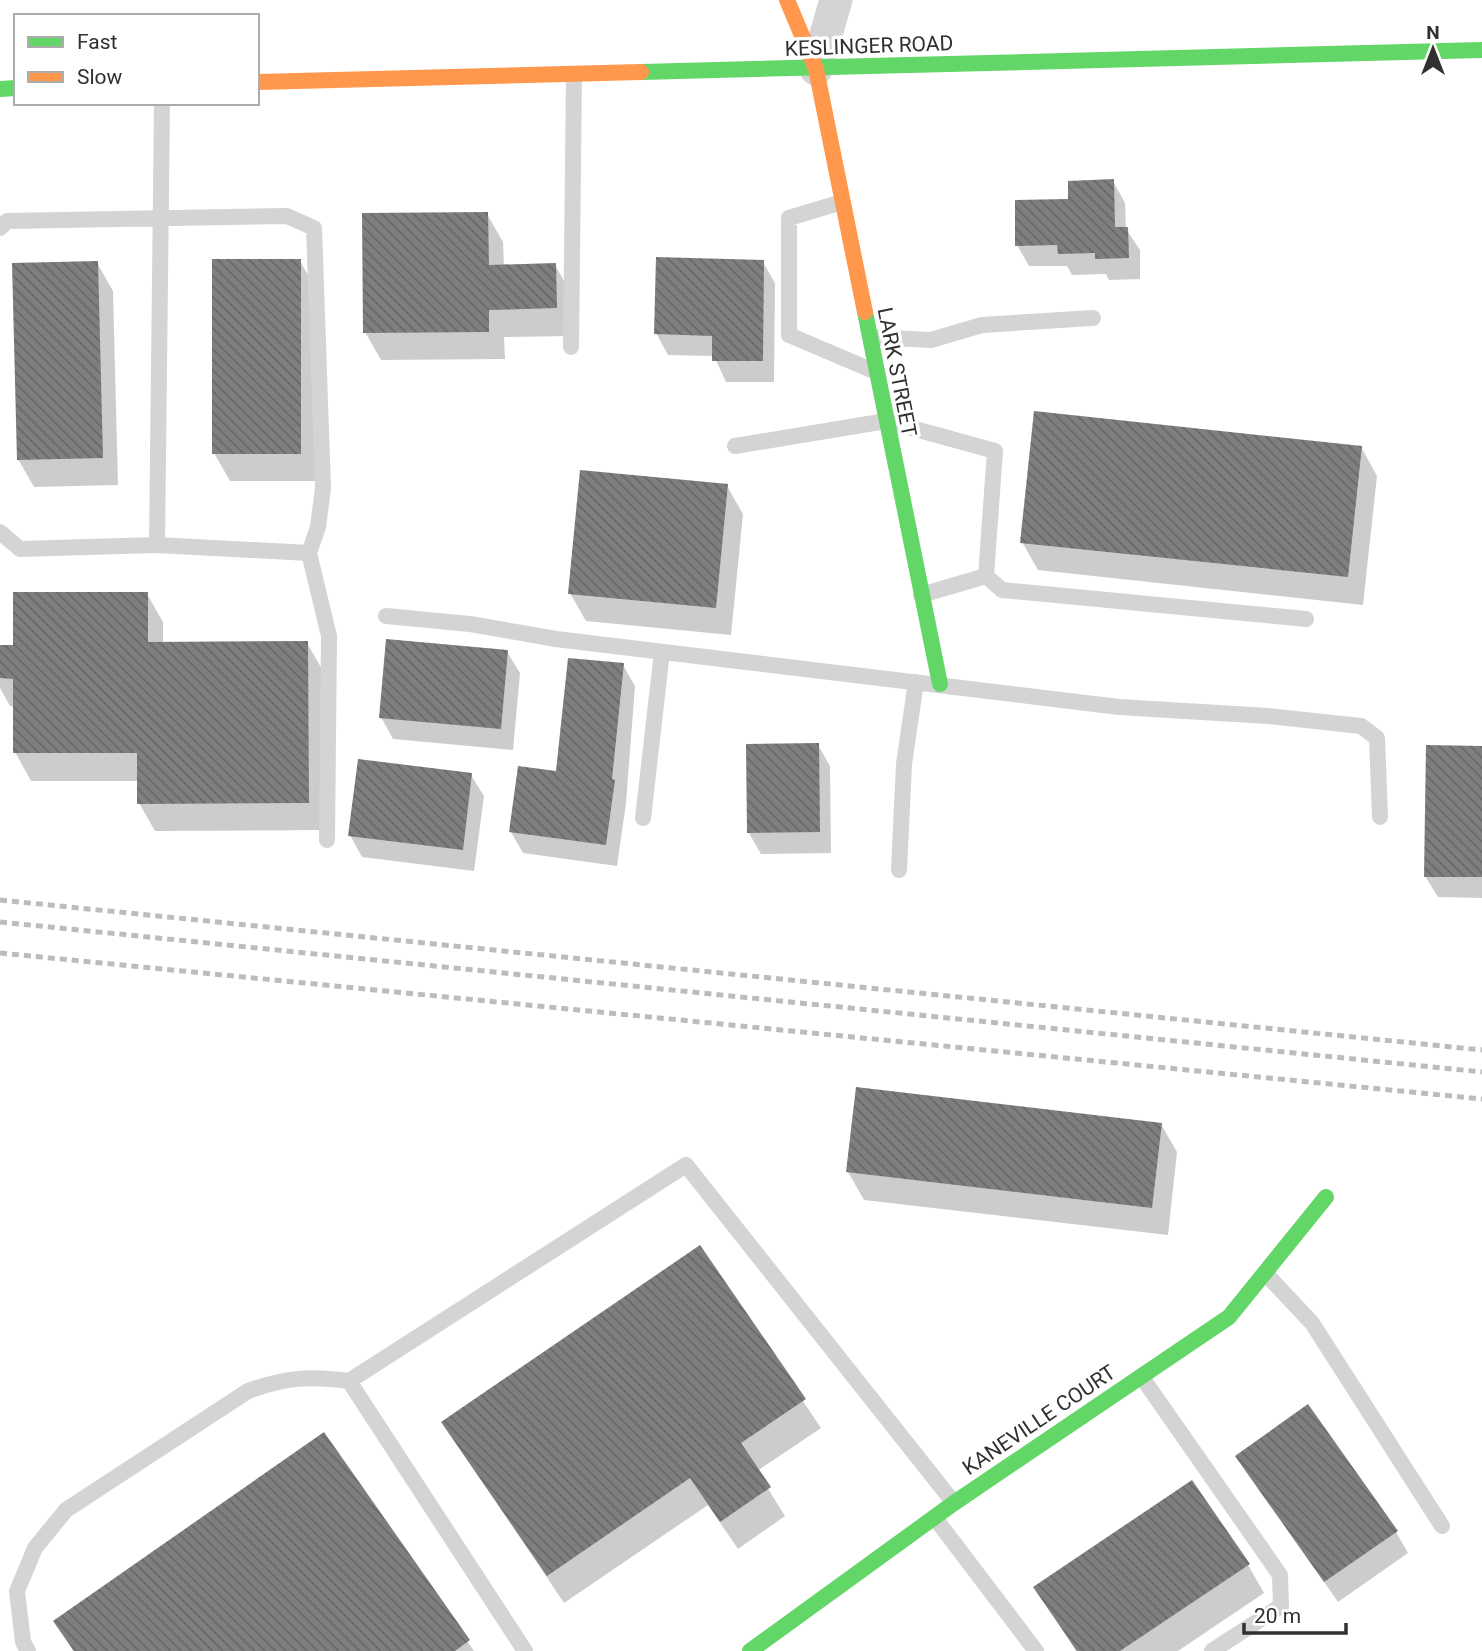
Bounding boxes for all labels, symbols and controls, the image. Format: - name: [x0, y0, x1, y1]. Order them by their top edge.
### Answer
- legend: [14, 14, 259, 105]
- north arrow: [1398, 14, 1468, 84]
- text: N: [1426, 21, 1440, 44]
- text: Fast: [77, 30, 118, 54]
- street label: KESLINGER ROAD: [784, 31, 954, 61]
- text: Slow: [77, 65, 123, 89]
- street label: LARK STREET: [873, 305, 921, 439]
- street label: KANEVILLE COURT: [958, 1360, 1120, 1480]
- scale bar: [1244, 1592, 1346, 1636]
- text: 20 m: [1254, 1604, 1301, 1628]

